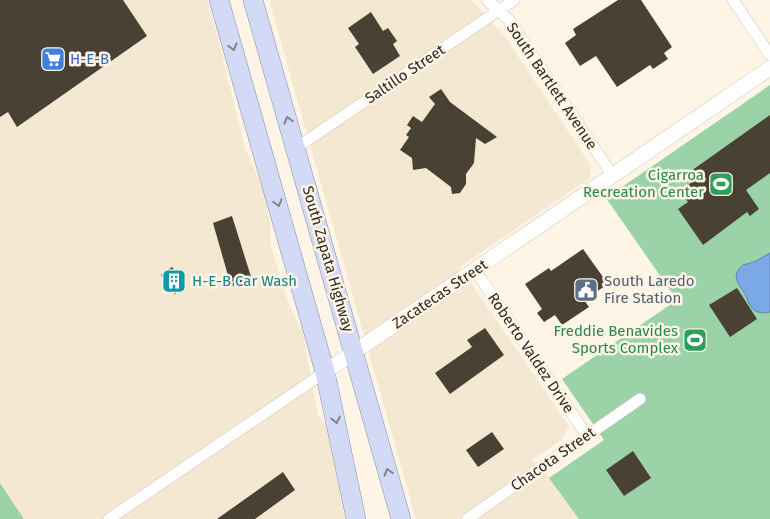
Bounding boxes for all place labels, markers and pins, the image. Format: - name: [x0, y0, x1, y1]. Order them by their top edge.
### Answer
- supermarket icon: H-E-B: [40, 46, 66, 72]
- place label: H-E-B: [70, 50, 109, 68]
- place label: Cigarroa Recreation Center: [583, 166, 704, 201]
- sports icon: Cigarroa Recreation Center: [708, 171, 734, 197]
- building icon: H-E-B Car Wash: [161, 268, 187, 294]
- place label: H-E-B Car Wash: [192, 272, 297, 290]
- place label: South Laredo Fire Station: [604, 272, 695, 307]
- public building icon: South Laredo Fire Station: [573, 277, 599, 303]
- place label: Freddie Benavides Sports Complex: [554, 322, 679, 357]
- sports icon: Freddie Benavides Sports Complex: [682, 327, 708, 353]

